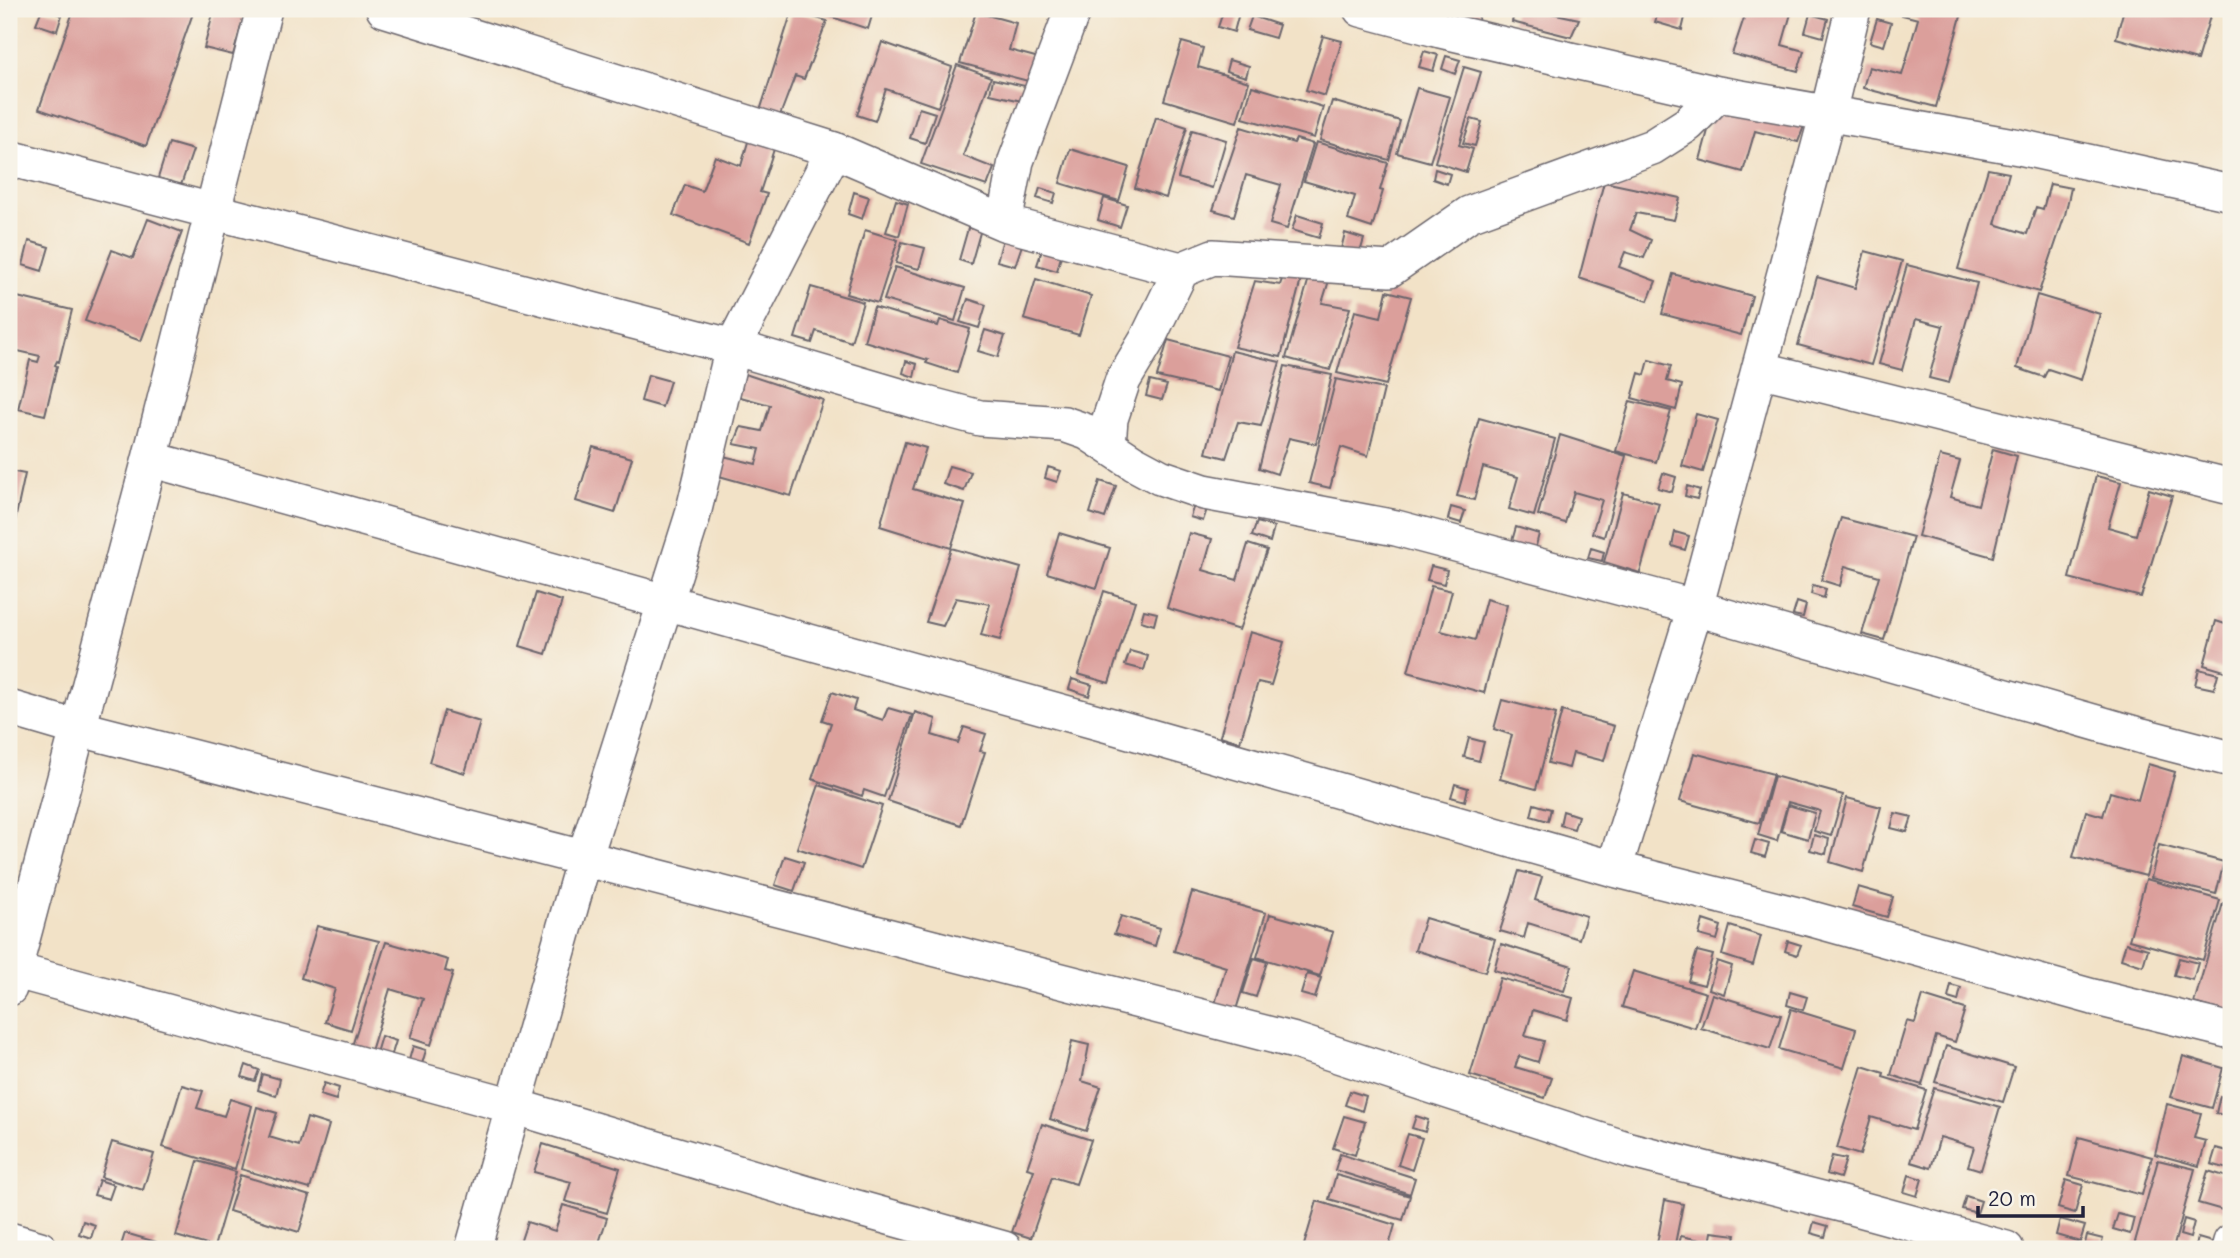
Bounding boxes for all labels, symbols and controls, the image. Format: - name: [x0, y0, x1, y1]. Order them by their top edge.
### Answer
- scale bar: [1978, 1174, 2082, 1218]
- text: 20 m: [1988, 1184, 2036, 1211]

